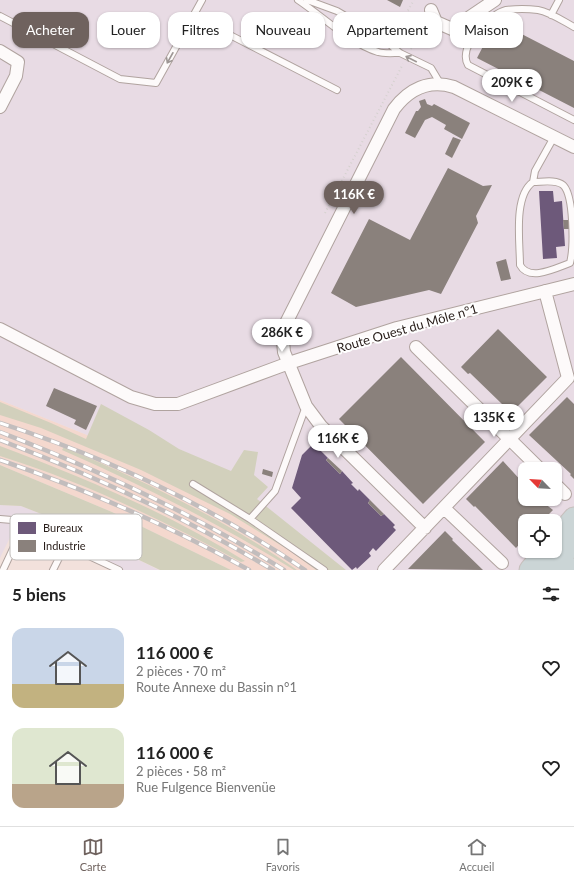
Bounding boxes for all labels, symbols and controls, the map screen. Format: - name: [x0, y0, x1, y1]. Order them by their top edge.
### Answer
- chip: Acheter: [12, 12, 89, 48]
- chip: Louer: [97, 12, 160, 48]
- chip: Filtres: [168, 12, 233, 48]
- chip: Nouveau: [241, 12, 325, 48]
- chip: Appartement: [333, 12, 442, 48]
- chip: Maison: [450, 12, 523, 48]
- one-way arrow: [165, 52, 173, 64]
- one-way arrow: [406, 55, 418, 62]
- pin: 209K €: [479, 69, 545, 103]
- text: 209K €: [491, 74, 533, 90]
- pin: 116K €: [321, 181, 387, 215]
- text: 116K €: [333, 186, 375, 202]
- street label: Route Ouest du Môle n°1: [335, 300, 479, 356]
- pin: 286K €: [249, 319, 315, 353]
- text: 286K €: [261, 324, 303, 340]
- pin: 135K €: [461, 404, 527, 438]
- text: 135K €: [473, 409, 515, 425]
- pin: 116K €: [305, 425, 371, 459]
- text: 116K €: [317, 430, 359, 446]
- north arrow: [518, 462, 562, 506]
- map controls: [518, 462, 562, 558]
- legend: [10, 514, 142, 560]
- button: locate: [518, 514, 562, 558]
- text: Bureaux: [43, 521, 83, 534]
- text: Industrie: [43, 539, 86, 552]
- icon: filters: [540, 583, 562, 605]
- text: 5 biens: [12, 584, 66, 605]
- text: 116 000 €: [136, 642, 213, 663]
- icon: home: [44, 644, 92, 692]
- icon: heart: [540, 657, 562, 679]
- text: 2 pièces · 70 m²: [136, 663, 226, 679]
- text: Route Annexe du Bassin n°1: [136, 679, 297, 695]
- text: 116 000 €: [136, 742, 213, 763]
- icon: home: [44, 744, 92, 792]
- icon: heart: [540, 757, 562, 779]
- text: 2 pièces · 58 m²: [136, 763, 226, 779]
- text: Rue Fulgence Bienvenüe: [136, 779, 276, 795]
- tab: Carte: [80, 836, 106, 873]
- tab: Favoris: [266, 836, 300, 873]
- tab: Accueil: [459, 836, 494, 873]

